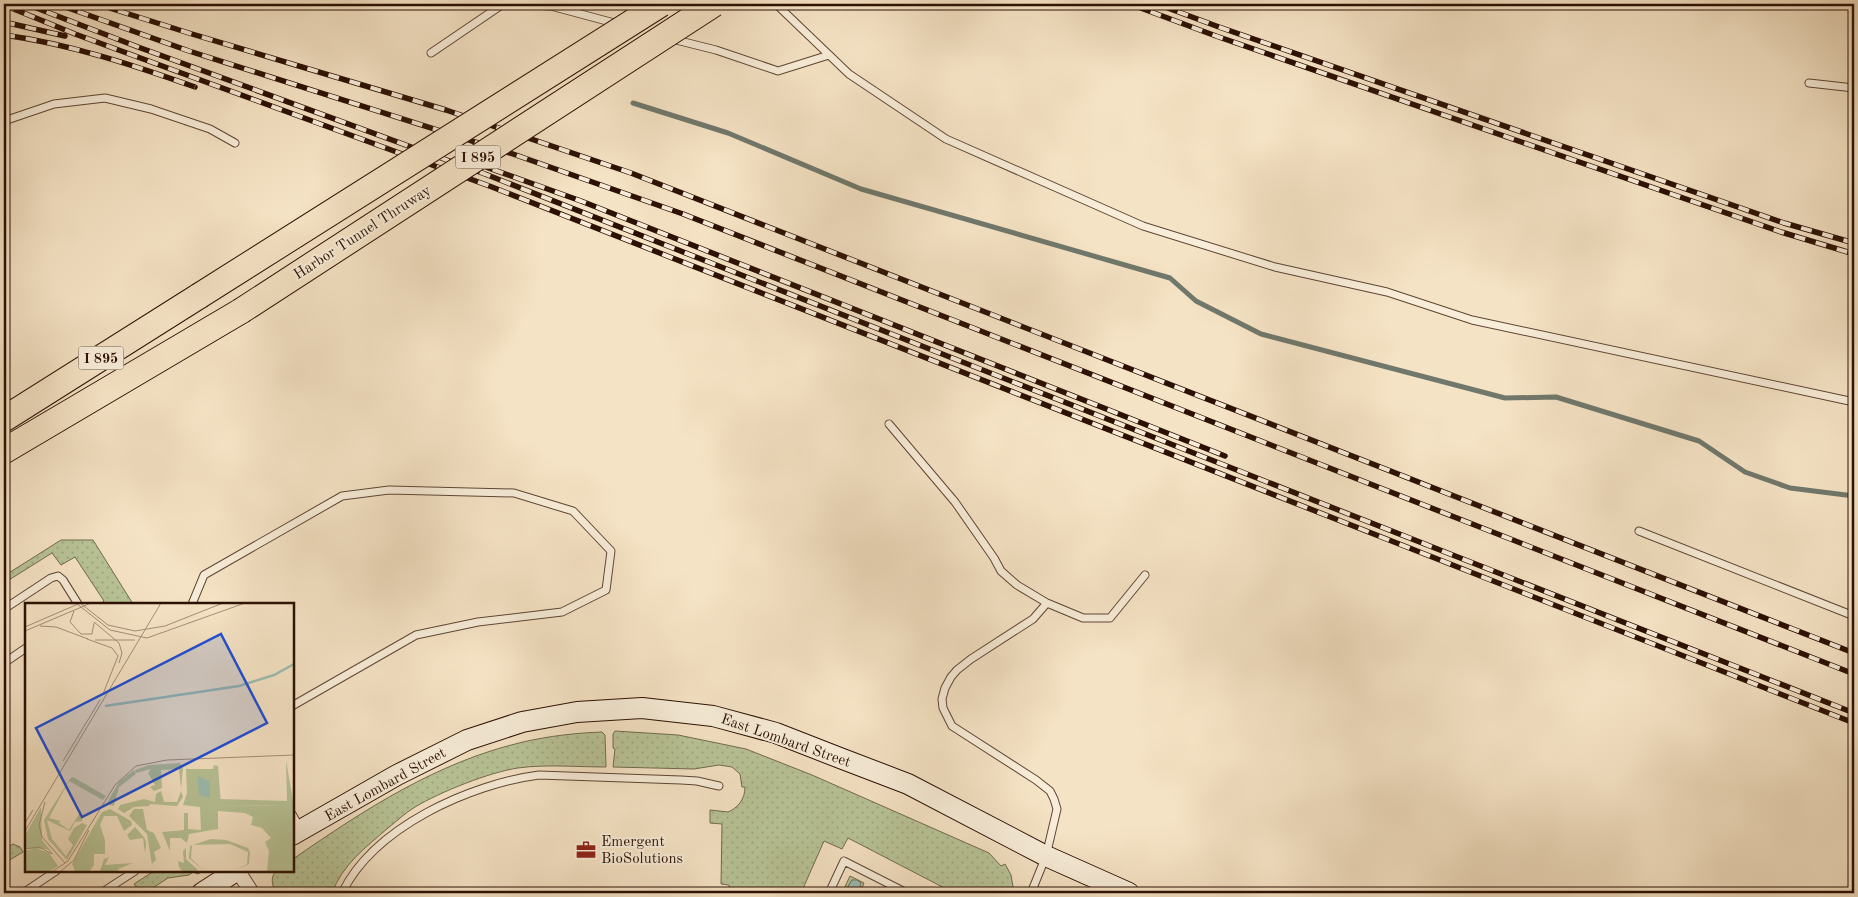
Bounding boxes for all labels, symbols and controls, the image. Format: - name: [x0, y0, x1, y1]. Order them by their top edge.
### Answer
- road number: I 895: [456, 146, 500, 168]
- street label: Harbor Tunnel Thruway: [292, 183, 434, 283]
- road number: I 895: [78, 346, 124, 369]
- inset map: [25, 603, 294, 872]
- street label: East Lombard Street: [719, 712, 852, 771]
- street label: East Lombard Street: [323, 746, 449, 825]
- place label: Emergent BioSolutions: [601, 835, 683, 867]
- office icon: Emergent BioSolutions: [575, 839, 597, 861]

